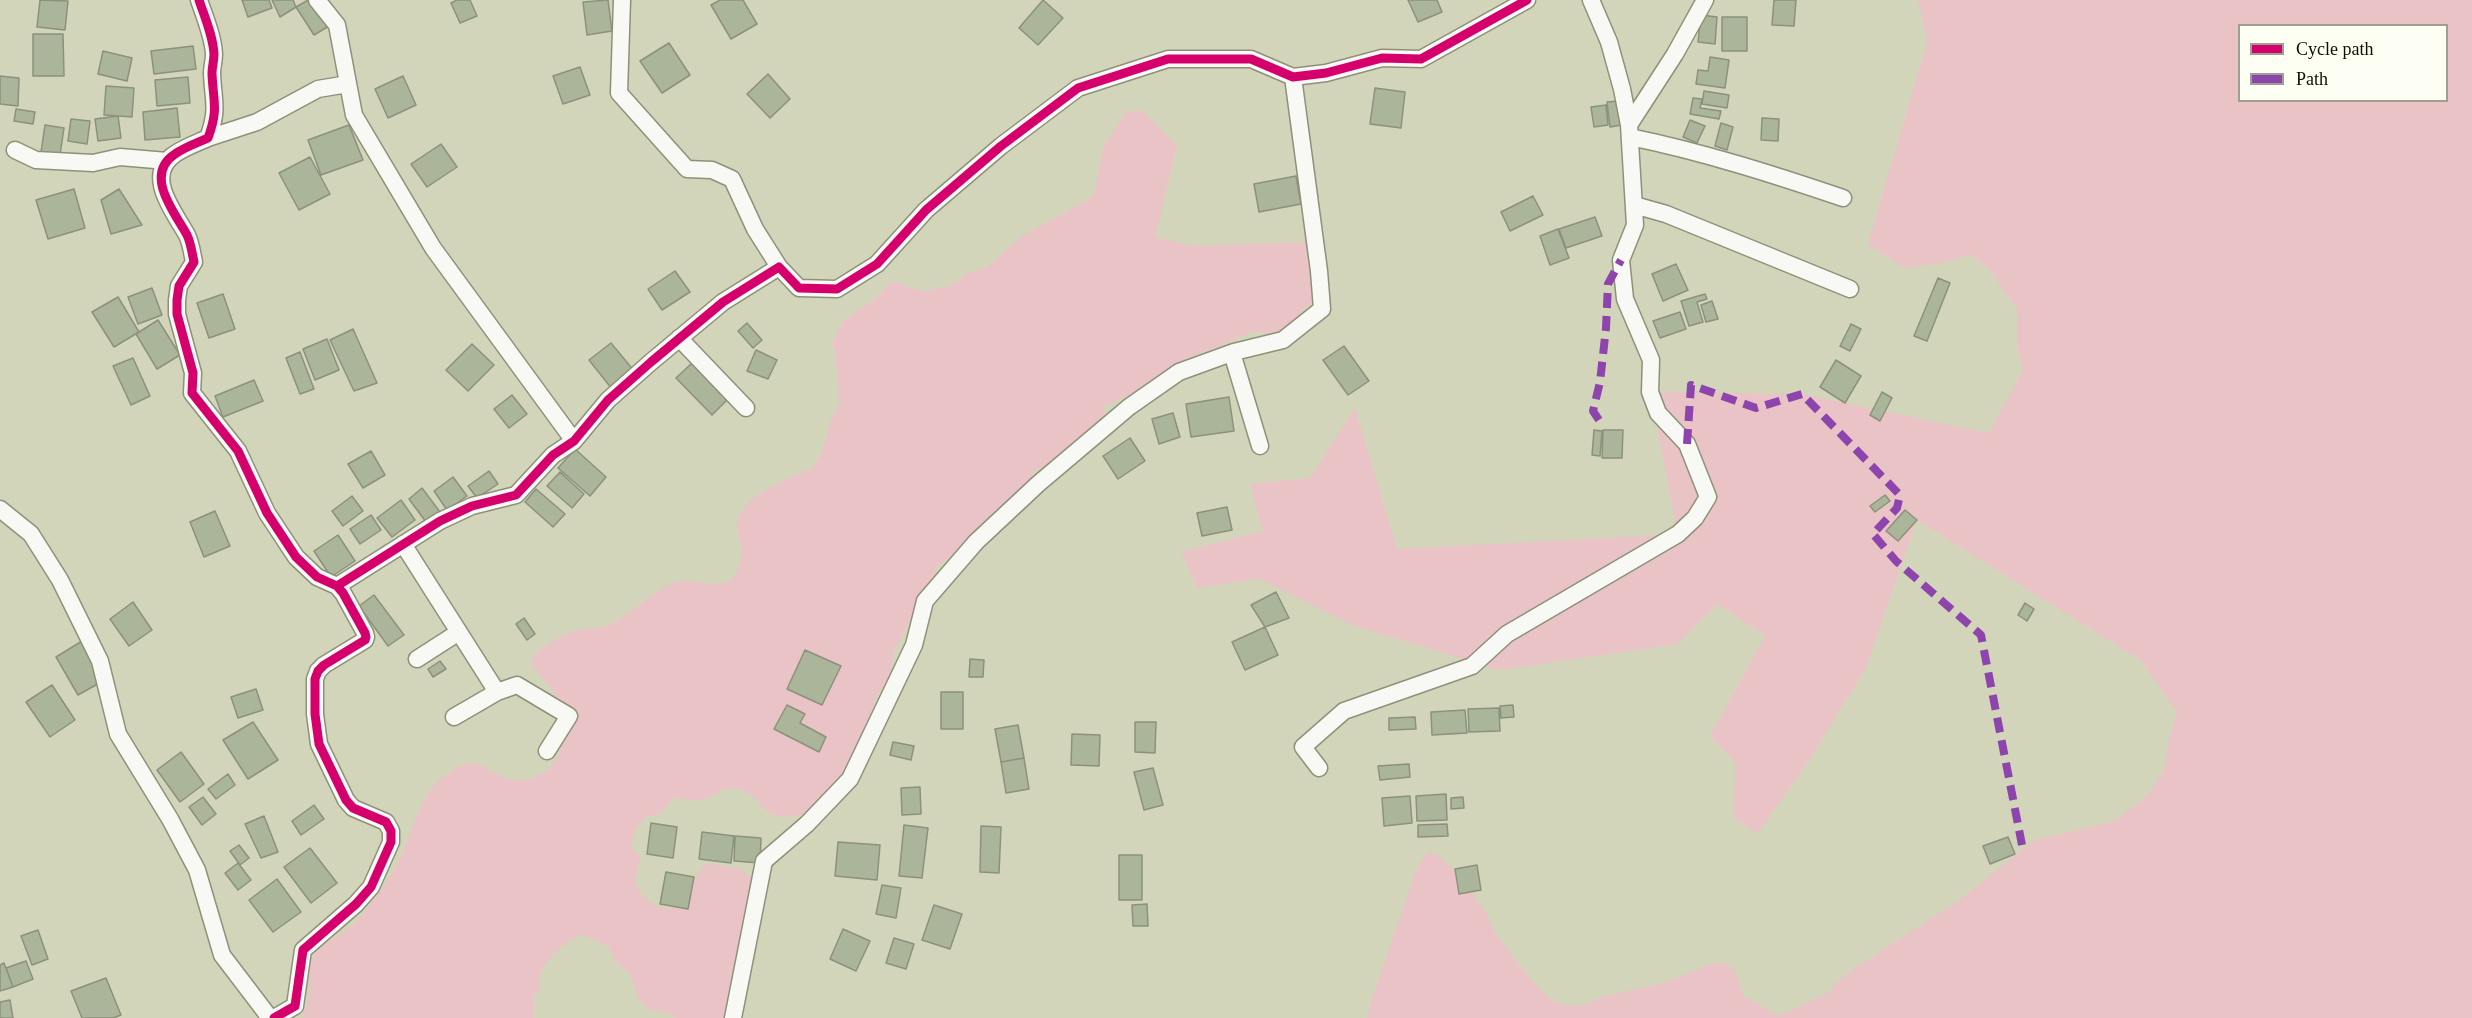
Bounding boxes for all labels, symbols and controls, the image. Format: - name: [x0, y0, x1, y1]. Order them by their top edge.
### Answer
- legend: [2238, 24, 2448, 102]
- text: Cycle path: [2296, 39, 2373, 59]
- text: Path: [2296, 69, 2328, 89]

